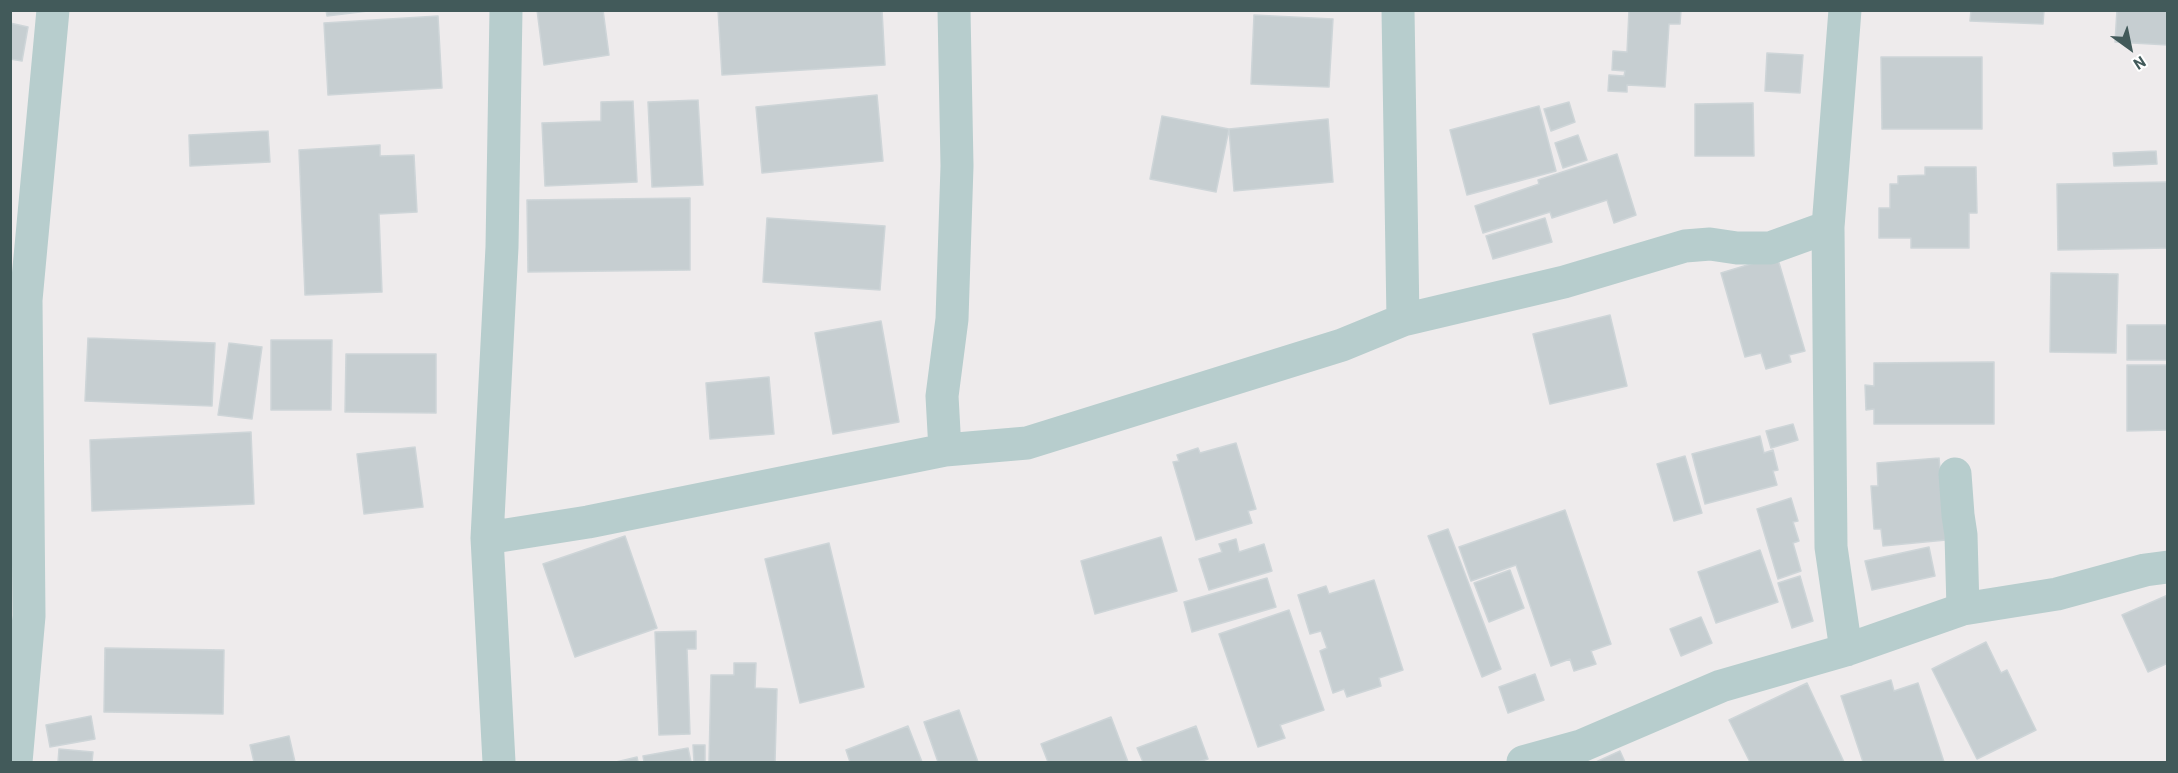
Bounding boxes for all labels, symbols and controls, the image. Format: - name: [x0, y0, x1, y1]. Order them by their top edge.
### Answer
- north arrow: [2100, 18, 2160, 78]
- text: N: [2130, 53, 2150, 74]

